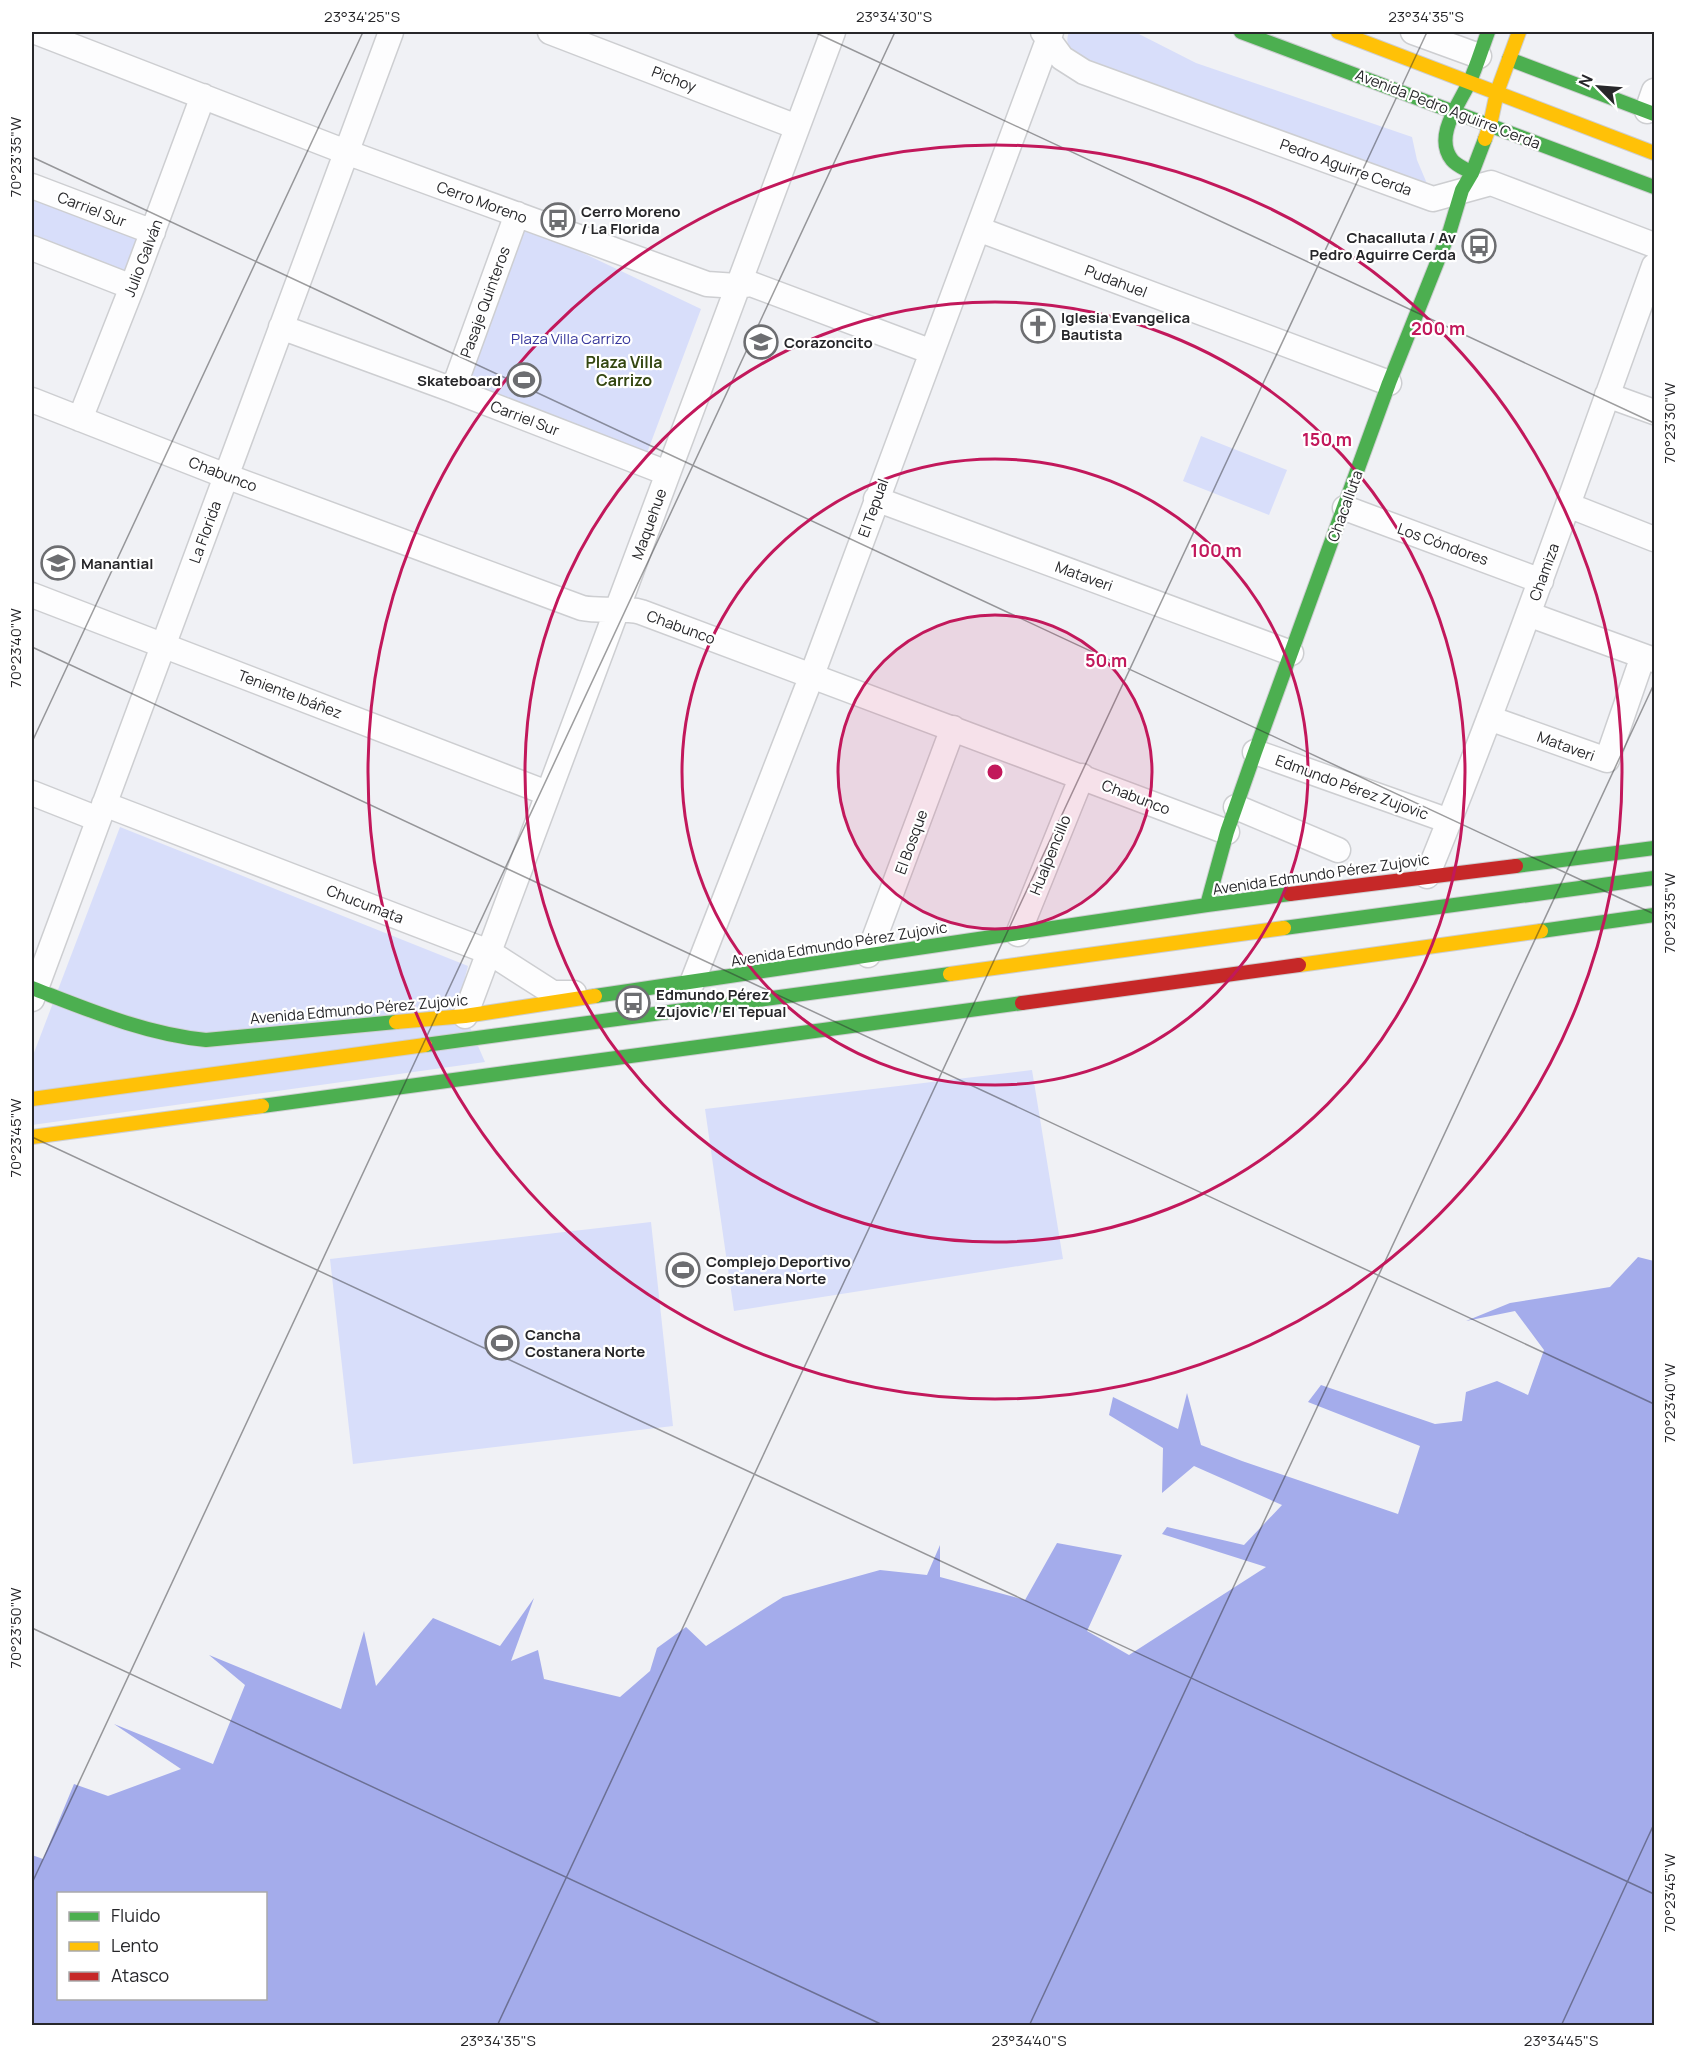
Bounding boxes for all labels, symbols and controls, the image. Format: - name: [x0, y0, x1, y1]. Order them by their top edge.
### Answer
- text: 23°34'25"S: [324, 6, 400, 27]
- text: 23°34'30"S: [856, 6, 932, 27]
- text: 23°34'35"S: [1388, 6, 1464, 27]
- north arrow: [1569, 57, 1629, 117]
- street label: Pichoy: [649, 61, 699, 97]
- street label: Avenida Pedro Aguirre Cerda: [1353, 64, 1543, 154]
- text: N: [1573, 71, 1598, 91]
- text: 70°23'35"W: [5, 117, 26, 197]
- street label: Pedro Aguirre Cerda: [1277, 133, 1415, 201]
- street label: Cerro Moreno: [434, 176, 530, 228]
- street label: Carriel Sur: [55, 186, 130, 232]
- place label: Cerro Moreno / La Florida: [581, 201, 680, 239]
- bus stop icon: Cerro Moreno / La Florida: [540, 202, 576, 238]
- street label: Julio Galván: [119, 216, 167, 300]
- place label: Chacalluta / Av Pedro Aguirre Cerda: [1310, 227, 1456, 265]
- bus stop icon: Chacalluta / Av Pedro Aguirre Cerda: [1461, 228, 1497, 264]
- street label: Pasaje Quinteros: [455, 243, 515, 361]
- street label: Pudahuel: [1082, 260, 1150, 302]
- place label: Iglesia Evangelica Bautista: [1061, 307, 1190, 345]
- church icon: Iglesia Evangelica Bautista: [1020, 308, 1056, 344]
- text: 200 m: [1411, 316, 1465, 340]
- school or university icon: Corazoncito: [743, 324, 779, 360]
- park label: Plaza Villa Carrizo: [511, 328, 631, 349]
- place label: Corazoncito: [784, 332, 873, 353]
- district label: Plaza Villa Carrizo: [586, 351, 663, 391]
- sports icon: Skateboard: [506, 362, 542, 398]
- place label: Skateboard: [417, 370, 501, 391]
- text: 70°23'30"W: [1659, 383, 1680, 463]
- street label: Carriel Sur: [488, 395, 563, 441]
- text: 150 m: [1302, 427, 1352, 451]
- street label: Chabunco: [186, 451, 260, 497]
- street label: Chacalluta: [1322, 467, 1368, 545]
- street label: El Tepual: [853, 476, 893, 540]
- street label: Maquehue: [626, 485, 672, 562]
- street label: La Florida: [184, 498, 226, 566]
- street label: Los Cóndores: [1395, 518, 1492, 570]
- text: 100 m: [1190, 538, 1242, 562]
- street label: Chamiza: [1524, 540, 1564, 604]
- school or university icon: Manantial: [40, 545, 76, 581]
- place label: Manantial: [81, 553, 153, 574]
- street label: Mataveri: [1052, 556, 1116, 596]
- street label: Chabunco: [644, 605, 718, 649]
- text: 70°23'40"W: [5, 608, 26, 688]
- text: 50 m: [1085, 648, 1127, 672]
- street label: Teniente Ibáñez: [235, 664, 345, 724]
- street label: Mataveri: [1534, 726, 1598, 766]
- street label: Edmundo Pérez Zujovic: [1273, 750, 1431, 824]
- centre of rings: [985, 762, 1005, 782]
- street label: Chabunco: [1099, 774, 1173, 820]
- street label: El Bosque: [890, 806, 932, 877]
- street label: Hualpencillo: [1024, 812, 1076, 898]
- street label: Avenida Edmundo Pérez Zujovic: [1211, 848, 1431, 900]
- text: 70°23'35"W: [1659, 873, 1680, 953]
- street label: Chucumata: [323, 880, 407, 928]
- street label: Avenida Edmundo Pérez Zujovic: [729, 917, 949, 971]
- place label: Edmundo Pérez Zujovic / El Tepual: [656, 984, 786, 1022]
- bus stop icon: Edmundo Pérez Zujovic / El Tepual: [615, 985, 651, 1021]
- street label: Avenida Edmundo Pérez Zujovic: [249, 989, 469, 1029]
- text: 70°23'45"W: [5, 1098, 26, 1178]
- place label: Complejo Deportivo Costanera Norte: [706, 1251, 851, 1289]
- sports icon: Complejo Deportivo Costanera Norte: [665, 1252, 701, 1288]
- place label: Cancha Costanera Norte: [525, 1324, 645, 1362]
- sports icon: Cancha Costanera Norte: [484, 1325, 520, 1361]
- text: 70°23'40"W: [1659, 1363, 1680, 1443]
- text: 70°23'50"W: [5, 1587, 26, 1669]
- text: 70°23'45"W: [1659, 1853, 1680, 1933]
- legend: [57, 1892, 267, 2000]
- text: Fluido: [111, 1903, 160, 1927]
- text: Lento: [111, 1933, 159, 1957]
- text: Atasco: [111, 1963, 169, 1987]
- text: 23°34'35"S: [460, 2030, 536, 2051]
- text: 23°34'40"S: [992, 2030, 1066, 2051]
- text: 23°34'45"S: [1524, 2030, 1598, 2051]

